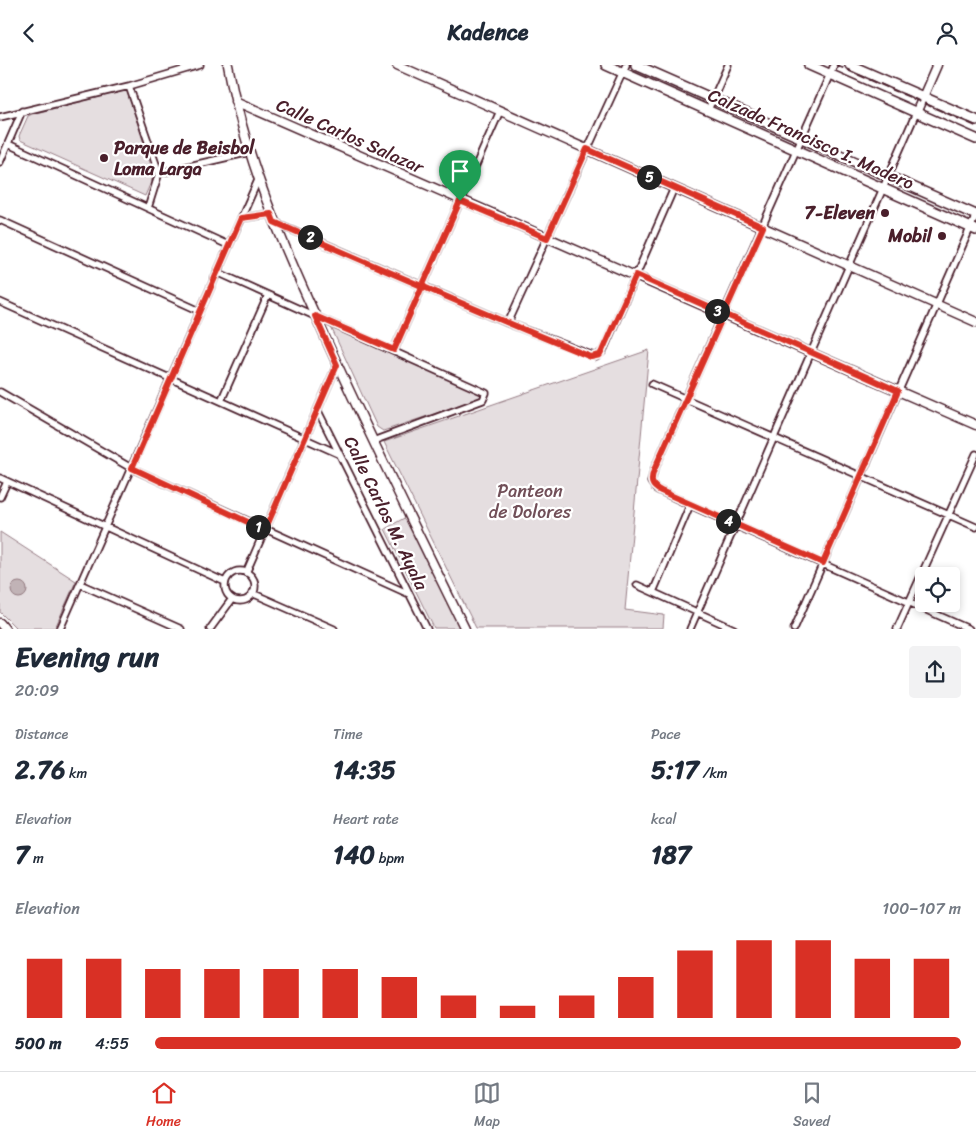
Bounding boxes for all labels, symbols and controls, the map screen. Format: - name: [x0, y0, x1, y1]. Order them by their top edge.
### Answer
- text: Kadence: [448, 13, 528, 52]
- icon: back: [15, 19, 43, 47]
- icon: person: [933, 19, 961, 47]
- street label: Calzada Francisco I. Madero: [703, 79, 919, 199]
- street label: Calle Carlos Salazar: [271, 89, 431, 184]
- place label: Parque de Beisbol Loma Larga: [114, 132, 255, 185]
- pin: [439, 150, 481, 201]
- marker: Parque de Beisbol Loma Larga: [98, 152, 110, 164]
- icon: arrive: [446, 157, 474, 185]
- pin: 5: [636, 165, 662, 189]
- text: 5: [645, 165, 654, 190]
- place label: 7-Eleven: [805, 197, 875, 229]
- marker: 7-Eleven: [879, 207, 891, 219]
- place label: Mobil: [887, 220, 933, 252]
- pin: 2: [298, 225, 322, 249]
- text: 2: [306, 225, 315, 250]
- marker: Mobil: [936, 230, 948, 242]
- pin: 3: [704, 299, 730, 323]
- text: 3: [714, 299, 721, 324]
- street label: Calle Carlos M. Ayala: [335, 430, 438, 597]
- park label: Panteon de Dolores: [489, 475, 572, 528]
- pin: 4: [716, 509, 740, 533]
- text: 4: [724, 509, 733, 534]
- pin: 1: [246, 515, 270, 539]
- text: 1: [255, 515, 262, 540]
- map controls: [915, 567, 960, 612]
- button: locate: [915, 567, 960, 612]
- text: Evening run: [15, 632, 159, 681]
- button: share: [909, 646, 961, 698]
- text: 20:09: [15, 676, 59, 705]
- text: Distance: [15, 722, 68, 747]
- text: Time: [333, 722, 363, 747]
- text: Pace: [651, 722, 681, 747]
- text: 2.76: [15, 747, 65, 792]
- text: 14:35: [333, 747, 396, 792]
- text: 5:17: [651, 747, 699, 792]
- text: km: [65, 761, 87, 786]
- text: /km: [699, 761, 728, 786]
- text: Elevation: [15, 807, 72, 832]
- text: Heart rate: [333, 807, 399, 832]
- text: kcal: [651, 807, 676, 832]
- text: 7: [15, 832, 29, 877]
- text: 140: [333, 832, 375, 877]
- text: 187: [651, 832, 691, 877]
- text: m: [29, 846, 44, 871]
- text: bpm: [375, 846, 405, 871]
- text: Elevation: [15, 894, 80, 923]
- text: 100–107 m: [882, 894, 961, 923]
- text: 500 m: [15, 1029, 61, 1058]
- text: 4:55: [95, 1029, 129, 1058]
- tab: Home: [146, 1079, 181, 1134]
- tab: Map: [473, 1079, 501, 1134]
- tab: Saved: [793, 1079, 830, 1134]

